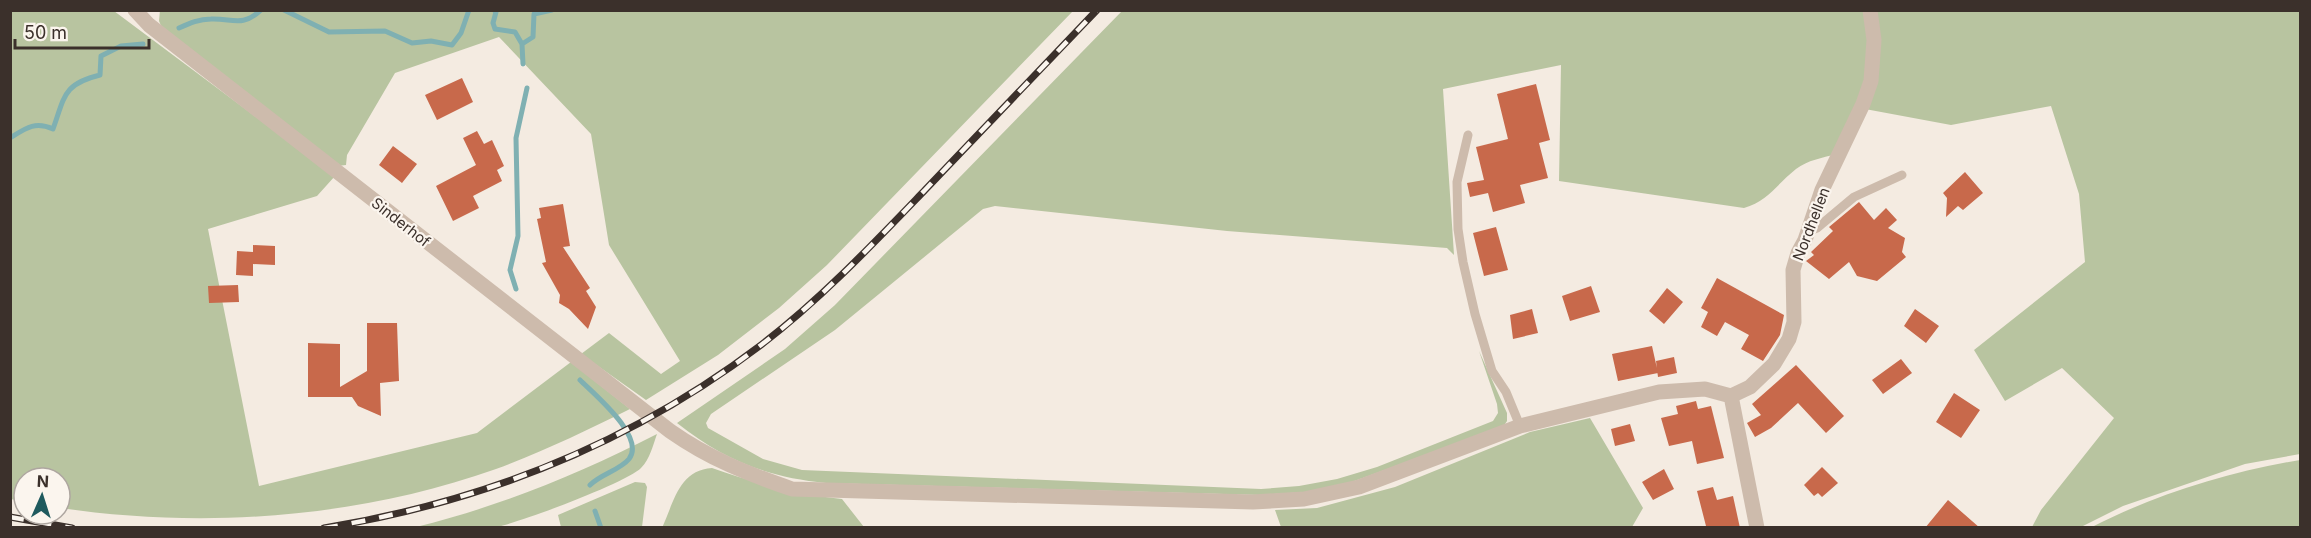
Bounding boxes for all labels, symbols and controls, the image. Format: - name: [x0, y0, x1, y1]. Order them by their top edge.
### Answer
- scale bar: [15, 12, 148, 50]
- text: 50 m: [24, 22, 67, 43]
- street label: Nordhellen: [1788, 184, 1834, 264]
- street label: Sinderhof: [368, 193, 435, 251]
- north arrow: [12, 466, 72, 526]
- text: N: [36, 471, 49, 491]

